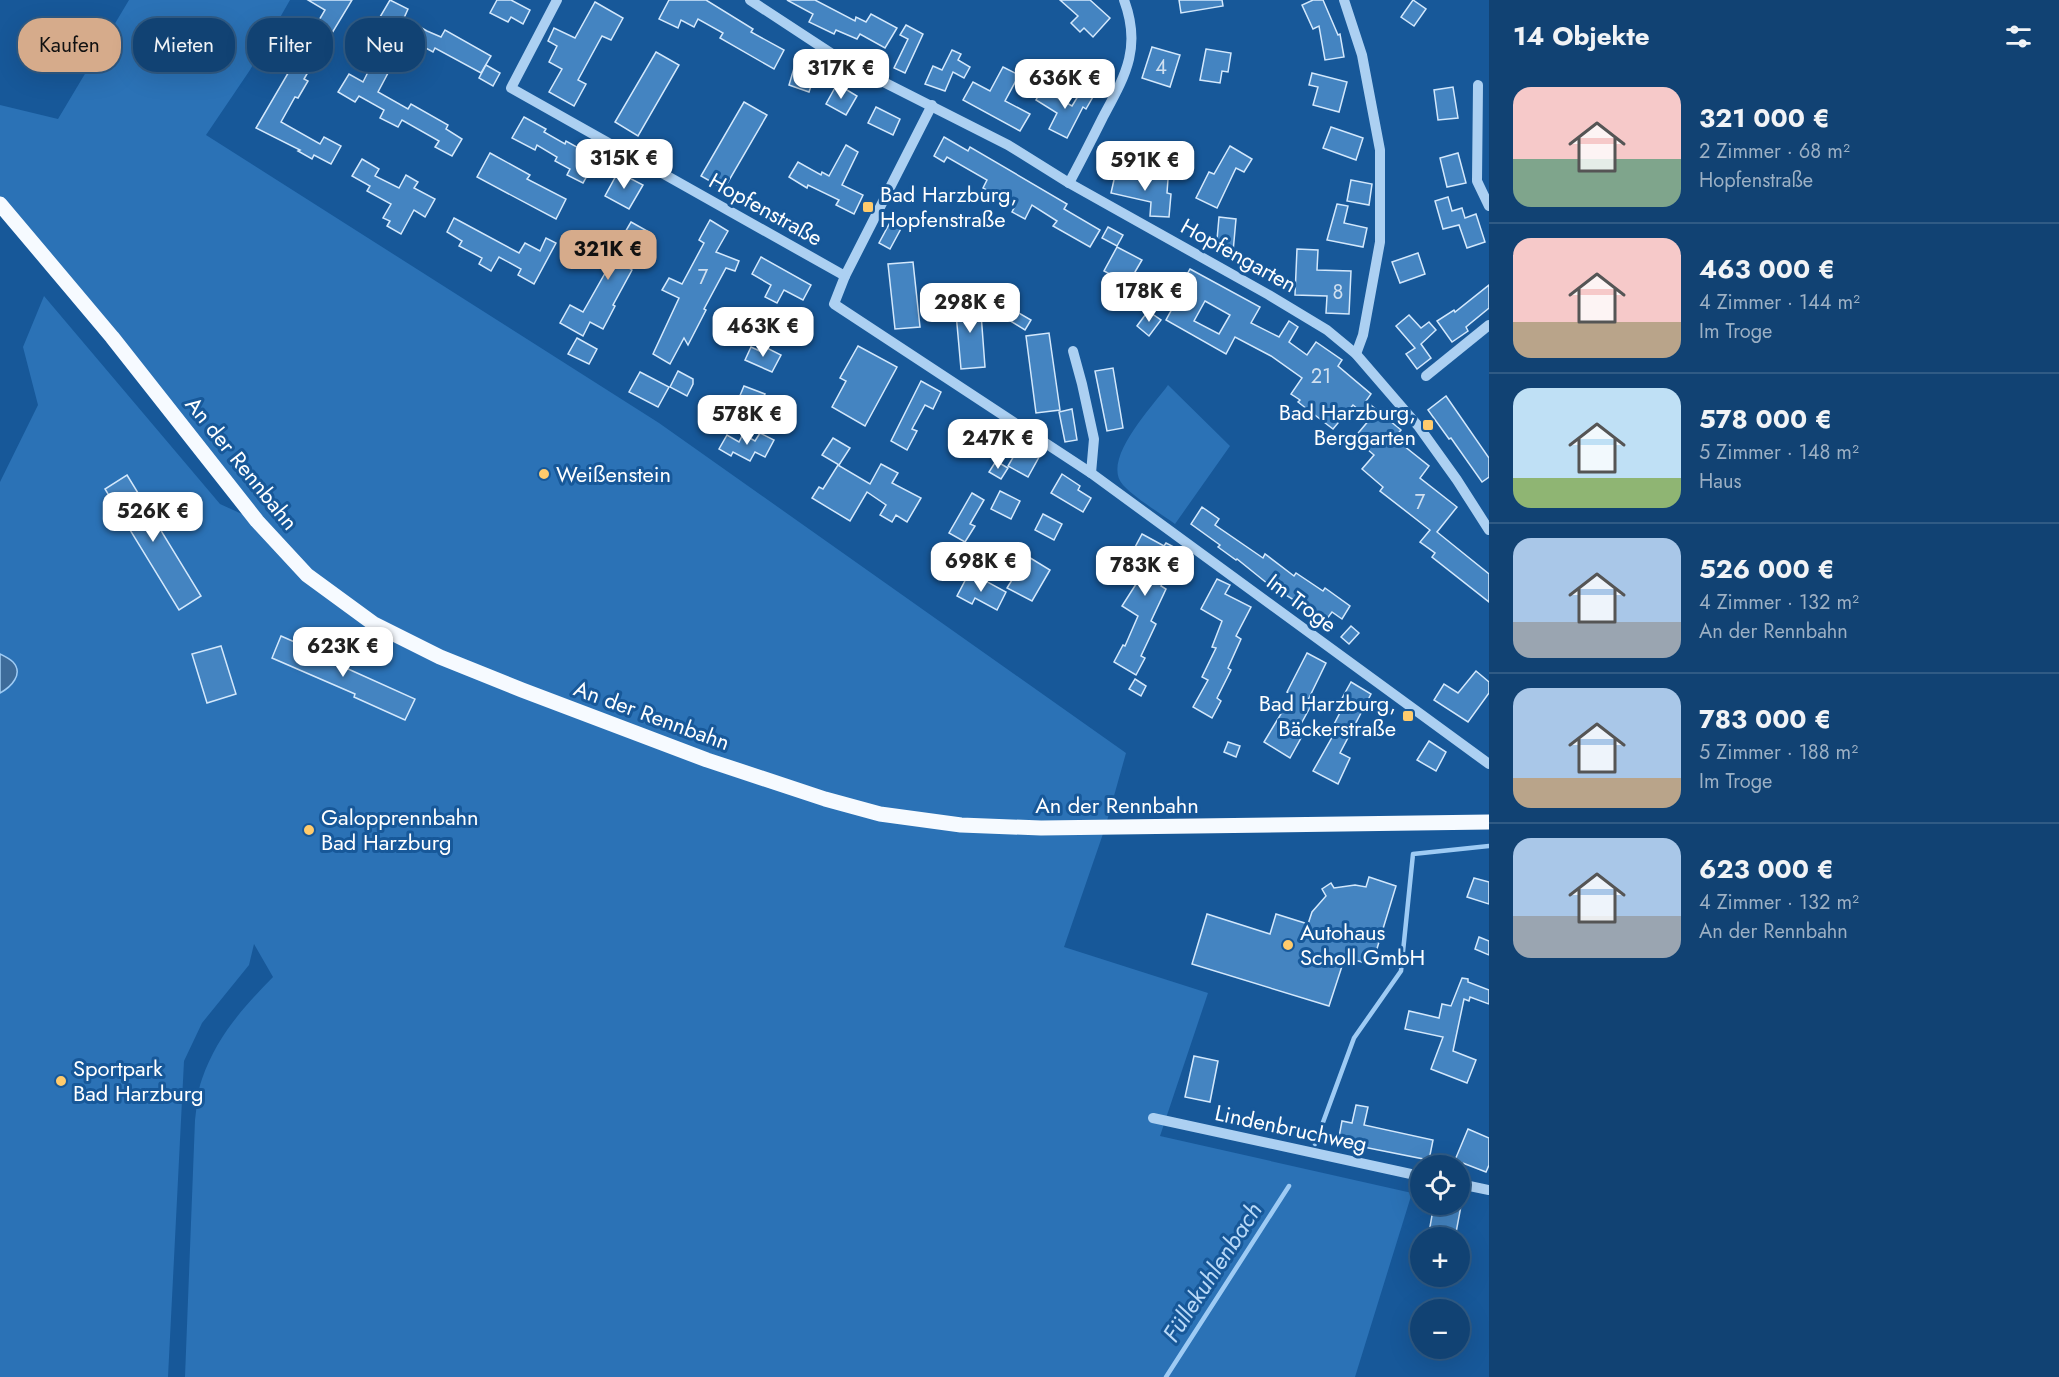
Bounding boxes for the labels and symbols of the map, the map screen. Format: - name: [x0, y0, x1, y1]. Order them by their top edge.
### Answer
- pin: 317K €: [792, 49, 890, 100]
- house number: 4: [1155, 53, 1167, 82]
- pin: 636K €: [1016, 59, 1114, 110]
- pin: 315K €: [575, 139, 673, 190]
- pin: 591K €: [1096, 141, 1194, 192]
- street label: Hopfenstraße: [703, 165, 829, 253]
- place label: Bad Harzburg, Hopfenstraße: [880, 178, 1017, 235]
- marker: Bad Harzburg, Hopfenstraße: [861, 200, 875, 214]
- street label: Hopfengarten: [1175, 210, 1303, 300]
- pin: 321K €: [559, 230, 657, 281]
- house number: 7: [698, 263, 709, 292]
- pin: 178K €: [1100, 272, 1198, 323]
- house number: 8: [1333, 278, 1343, 307]
- pin: 298K €: [921, 283, 1019, 334]
- pin: 463K €: [714, 307, 812, 358]
- house number: 21: [1311, 362, 1331, 391]
- street label: An der Rennbahn: [178, 389, 306, 537]
- pin: 578K €: [698, 395, 796, 446]
- place label: Bad Harzburg, Berggarten: [1279, 396, 1416, 453]
- marker: Bad Harzburg, Berggarten: [1421, 418, 1435, 432]
- pin: 247K €: [949, 419, 1047, 470]
- place label: Weißenstein: [556, 458, 671, 490]
- marker: Weißenstein: [537, 467, 551, 481]
- house number: 7: [1415, 488, 1426, 517]
- pin: 526K €: [104, 492, 202, 543]
- pin: 698K €: [932, 542, 1030, 593]
- pin: 783K €: [1096, 546, 1194, 597]
- street label: Im Troge: [1260, 566, 1344, 640]
- pin: 623K €: [294, 627, 392, 678]
- street label: An der Rennbahn: [570, 672, 734, 758]
- place label: Bad Harzburg, Bäckerstraße: [1259, 687, 1396, 744]
- marker: Bad Harzburg, Bäckerstraße: [1401, 709, 1415, 723]
- street label: An der Rennbahn: [1035, 789, 1199, 821]
- place label: Galopprennbahn Bad Harzburg: [321, 801, 479, 858]
- marker: Galopprennbahn Bad Harzburg: [302, 823, 316, 837]
- place label: Autohaus Scholl GmbH: [1300, 916, 1425, 973]
- marker: Autohaus Scholl GmbH: [1281, 938, 1295, 952]
- place label: Sportpark Bad Harzburg: [73, 1052, 203, 1109]
- marker: Sportpark Bad Harzburg: [54, 1074, 68, 1088]
- street label: Lindenbruchweg: [1212, 1096, 1370, 1160]
- water label: Füllekuhlenbach: [1154, 1195, 1270, 1349]

